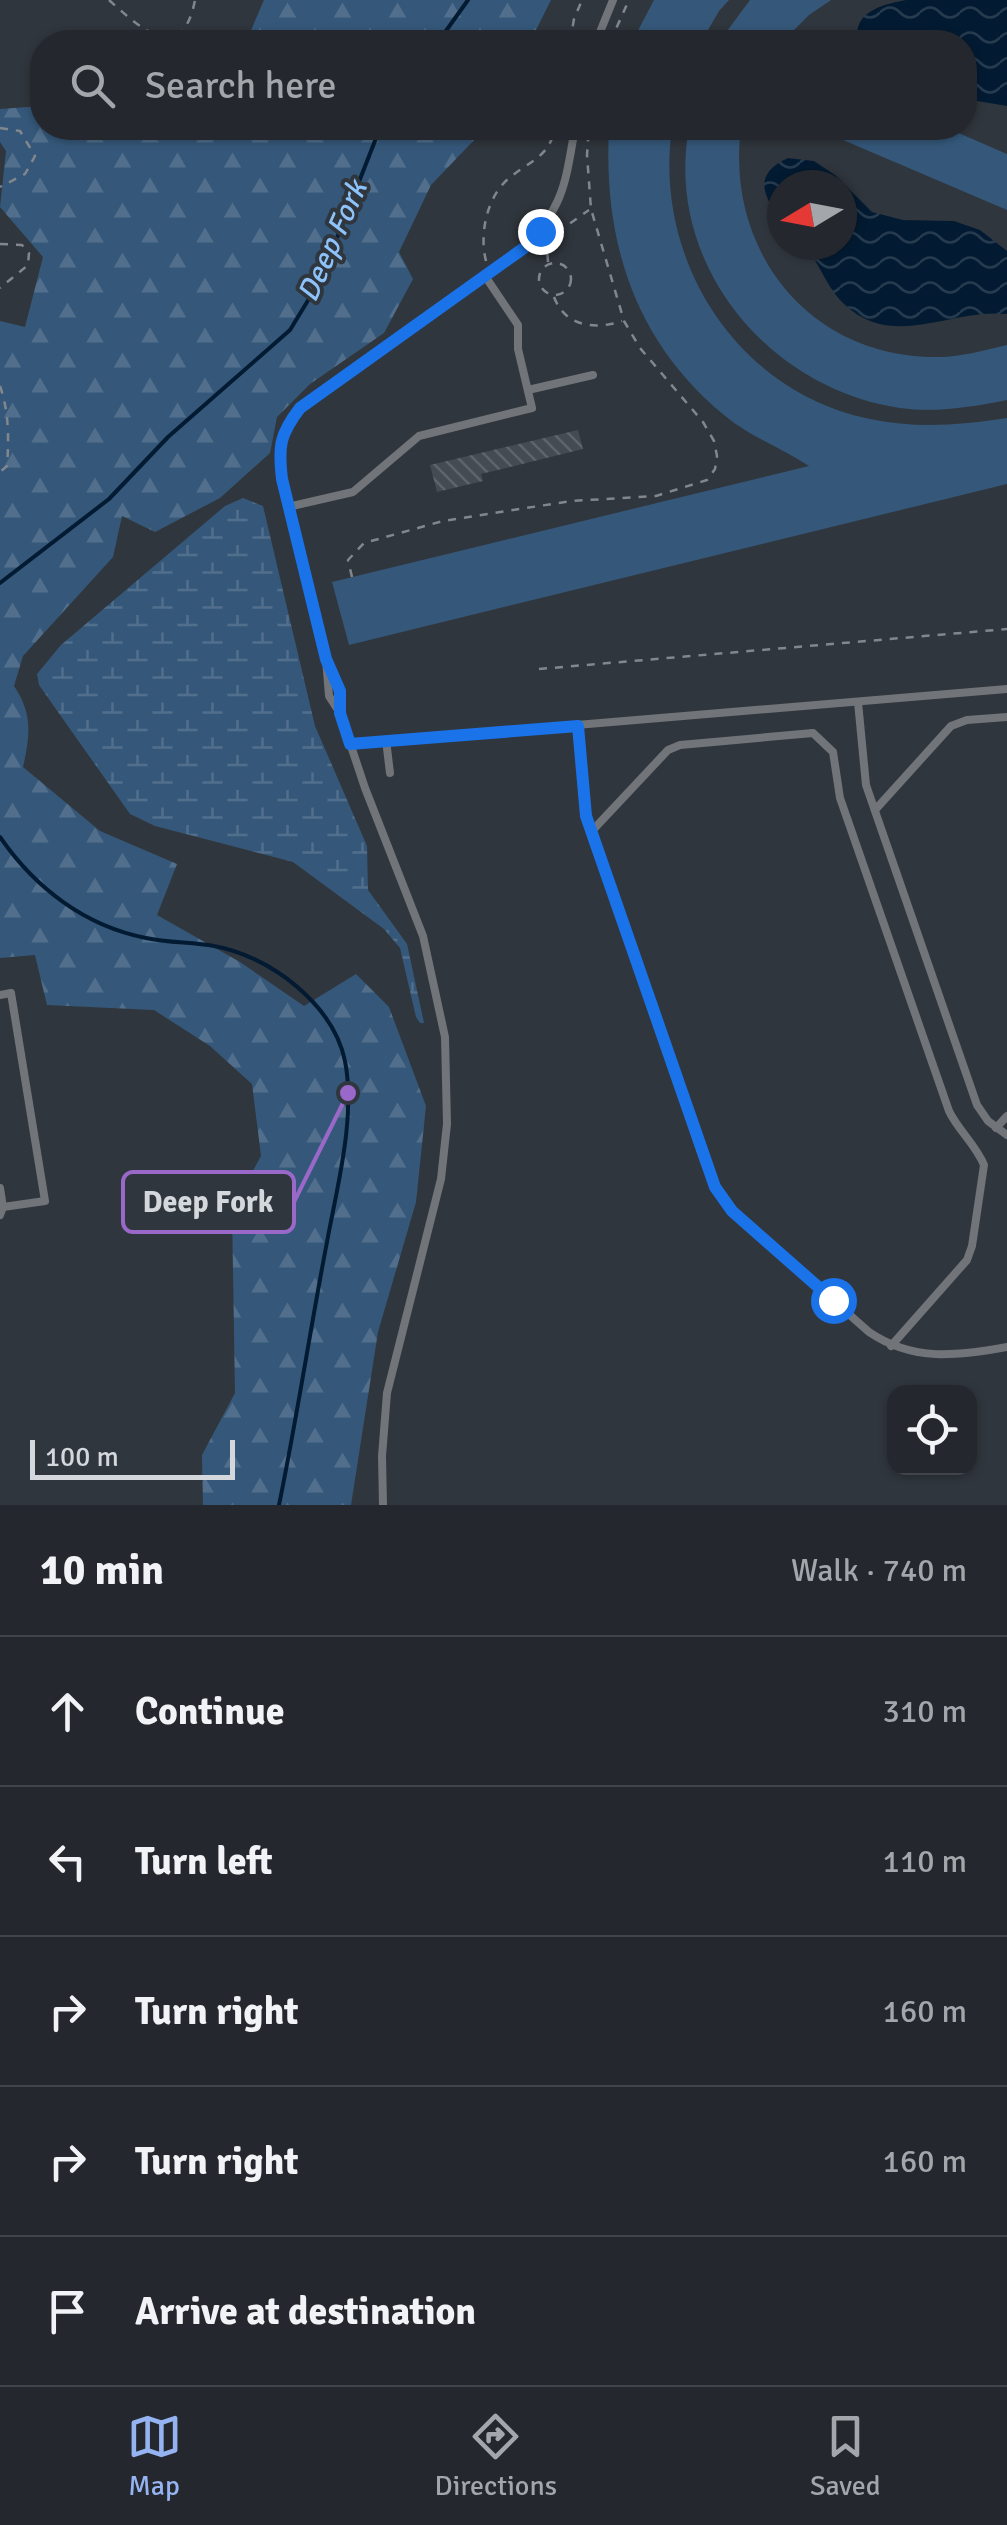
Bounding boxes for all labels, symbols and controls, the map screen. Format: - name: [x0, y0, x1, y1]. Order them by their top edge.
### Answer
- search box: [30, 30, 977, 140]
- icon: search: [65, 58, 120, 113]
- text: Search here: [145, 62, 337, 109]
- north arrow: [767, 170, 857, 260]
- water label: Deep Fork: [289, 172, 377, 307]
- route end: [518, 209, 564, 255]
- callout: Deep Fork: [123, 1172, 294, 1232]
- text: Deep Fork: [143, 1184, 274, 1221]
- route start: [811, 1278, 857, 1324]
- map controls: [887, 1385, 977, 1475]
- button: locate: [887, 1385, 977, 1475]
- scale bar: [30, 1435, 235, 1480]
- text: 100 m: [45, 1440, 119, 1474]
- text: 10 min: [40, 1545, 164, 1596]
- text: Walk · 740 m: [791, 1551, 967, 1590]
- icon: ahead: [40, 1684, 95, 1739]
- text: Continue: [135, 1688, 285, 1735]
- text: 310 m: [883, 1692, 967, 1731]
- icon: left: [40, 1834, 95, 1889]
- text: Turn left: [135, 1838, 273, 1885]
- text: 110 m: [883, 1842, 967, 1881]
- icon: right: [40, 1984, 95, 2039]
- text: Turn right: [135, 1988, 299, 2035]
- text: 160 m: [883, 1992, 967, 2031]
- icon: right: [40, 2134, 95, 2189]
- text: Turn right: [135, 2138, 299, 2185]
- text: 160 m: [883, 2142, 967, 2181]
- icon: arrive: [40, 2284, 95, 2339]
- text: Arrive at destination: [135, 2288, 476, 2335]
- tab: Map: [127, 2409, 182, 2503]
- tab: Directions: [435, 2409, 557, 2503]
- tab: Saved: [810, 2409, 880, 2503]

